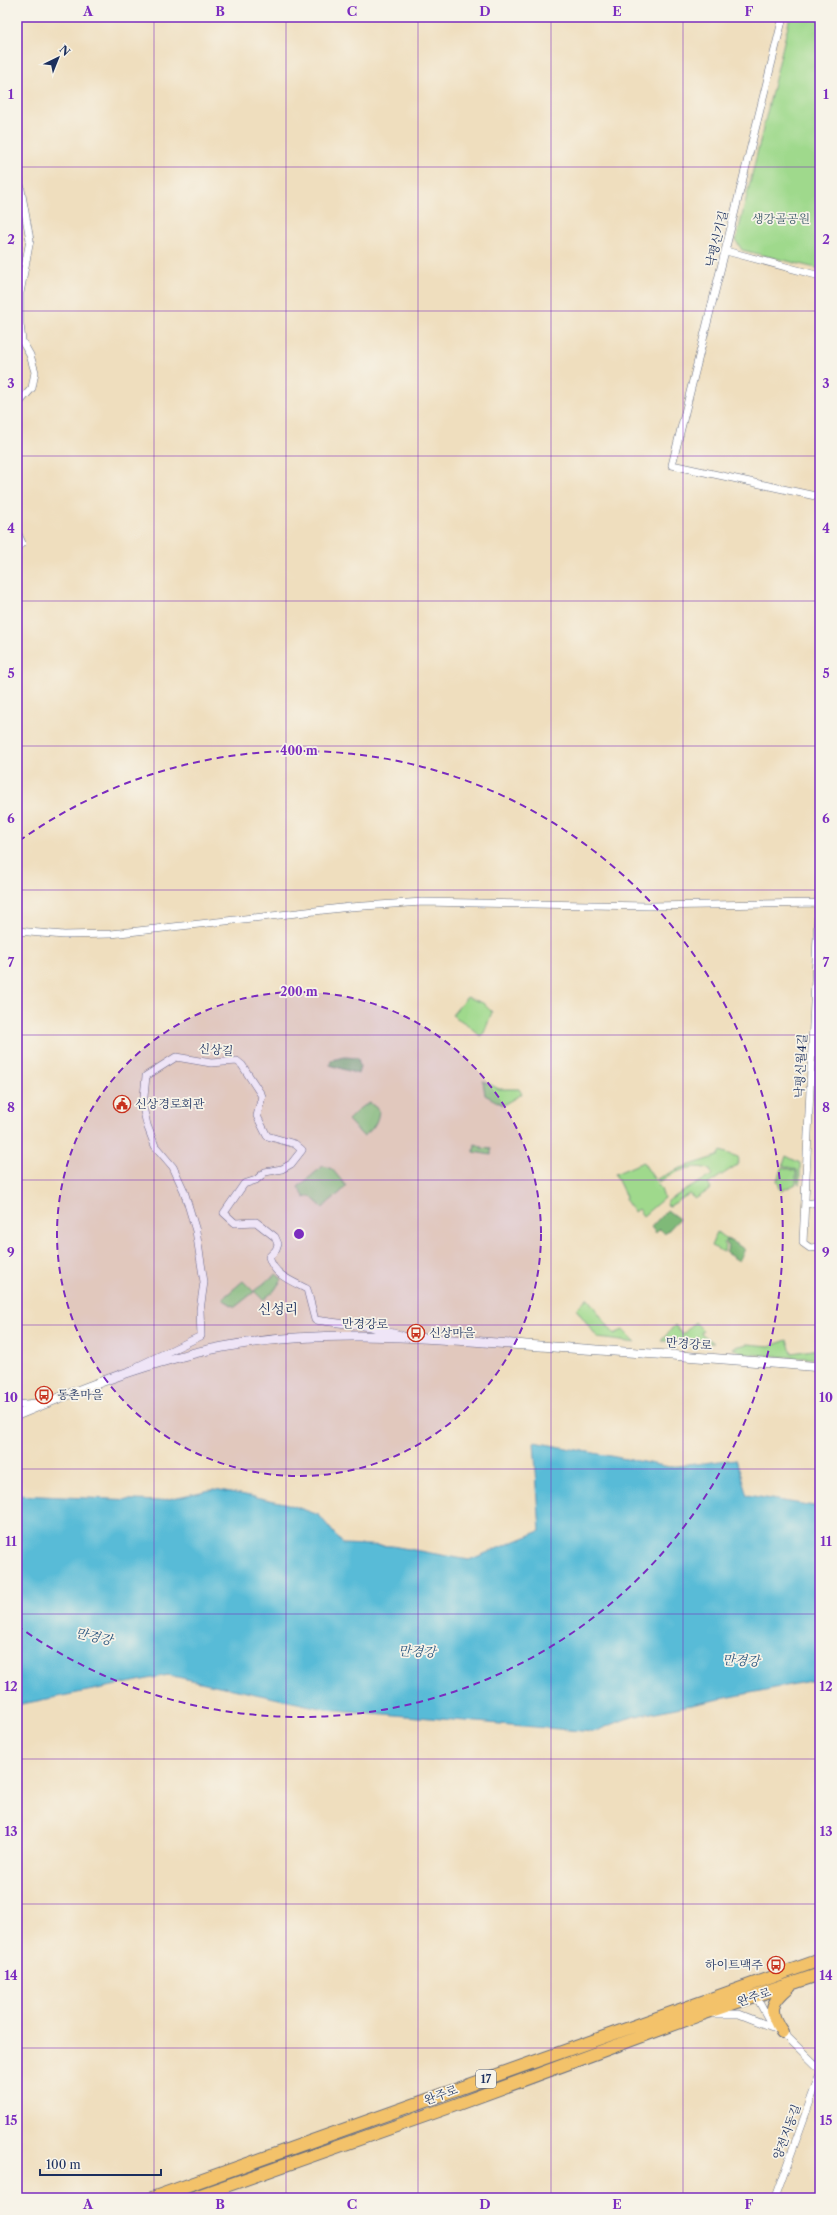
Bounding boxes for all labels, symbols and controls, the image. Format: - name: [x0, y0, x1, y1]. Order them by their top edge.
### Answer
- text: A: [82, 3, 94, 19]
- text: B: [215, 3, 225, 19]
- text: C: [347, 3, 357, 19]
- text: D: [479, 3, 491, 19]
- text: E: [612, 3, 622, 19]
- text: F: [745, 3, 754, 19]
- north arrow: [38, 38, 78, 78]
- text: N: [57, 42, 73, 59]
- text: 1: [8, 86, 14, 102]
- text: 1: [823, 86, 829, 102]
- street label: 낙평신기길: [702, 209, 731, 269]
- park label: 생강골공원: [752, 211, 810, 226]
- text: 2: [7, 231, 15, 247]
- text: 2: [822, 231, 830, 247]
- text: 3: [7, 375, 15, 391]
- text: 3: [822, 375, 830, 391]
- text: 4: [7, 520, 15, 536]
- text: 4: [822, 520, 830, 536]
- text: 5: [7, 665, 15, 681]
- text: 5: [822, 665, 830, 681]
- text: 400 m: [280, 743, 318, 758]
- text: 6: [7, 810, 15, 826]
- text: 6: [822, 810, 830, 826]
- text: 7: [8, 954, 15, 970]
- text: 7: [823, 954, 830, 970]
- text: 200 m: [280, 984, 318, 999]
- street label: 낙평신월4길: [791, 1033, 810, 1099]
- street label: 신상길: [198, 1041, 234, 1058]
- public building icon: 신상경로회관: [112, 1094, 132, 1114]
- place label: 신상경로회관: [135, 1096, 205, 1111]
- text: 8: [7, 1099, 15, 1115]
- text: 8: [822, 1099, 830, 1115]
- centre of rings: [292, 1227, 306, 1241]
- text: 9: [7, 1244, 15, 1260]
- text: 9: [822, 1244, 830, 1260]
- district label: 신성리: [258, 1300, 298, 1318]
- street label: 만경강로: [342, 1316, 389, 1331]
- bus stop icon: 신상마을: [406, 1323, 426, 1343]
- place label: 신상마을: [429, 1325, 476, 1340]
- street label: 만경강로: [665, 1334, 713, 1353]
- bus stop icon: 동촌마을: [34, 1385, 54, 1405]
- place label: 동촌마을: [57, 1387, 104, 1402]
- text: 10: [4, 1389, 18, 1405]
- text: 10: [819, 1389, 833, 1405]
- text: 11: [5, 1533, 17, 1549]
- text: 11: [820, 1533, 832, 1549]
- water label: 만경강: [74, 1624, 117, 1649]
- water label: 만경강: [398, 1642, 439, 1660]
- water label: 만경강: [722, 1651, 763, 1669]
- text: 12: [4, 1678, 18, 1694]
- text: 12: [819, 1678, 833, 1694]
- text: 13: [4, 1823, 18, 1839]
- text: 13: [819, 1823, 833, 1839]
- bus stop icon: 하이트맥주: [766, 1955, 786, 1975]
- place label: 하이트맥주: [705, 1957, 763, 1972]
- text: 14: [4, 1967, 18, 1983]
- text: 14: [819, 1967, 833, 1983]
- street label: 완주로: [735, 1984, 773, 2009]
- road number: 17: [476, 2070, 496, 2088]
- street label: 완주로: [422, 2081, 460, 2108]
- street label: 양전지동길: [770, 2102, 803, 2162]
- text: 15: [4, 2112, 18, 2128]
- text: 15: [819, 2112, 833, 2128]
- scale bar: [40, 2151, 161, 2177]
- text: 100 m: [46, 2157, 81, 2172]
- text: A: [82, 2196, 94, 2212]
- text: B: [215, 2196, 225, 2212]
- text: C: [347, 2196, 357, 2212]
- text: D: [479, 2196, 491, 2212]
- text: E: [612, 2196, 622, 2212]
- text: F: [745, 2196, 754, 2212]

